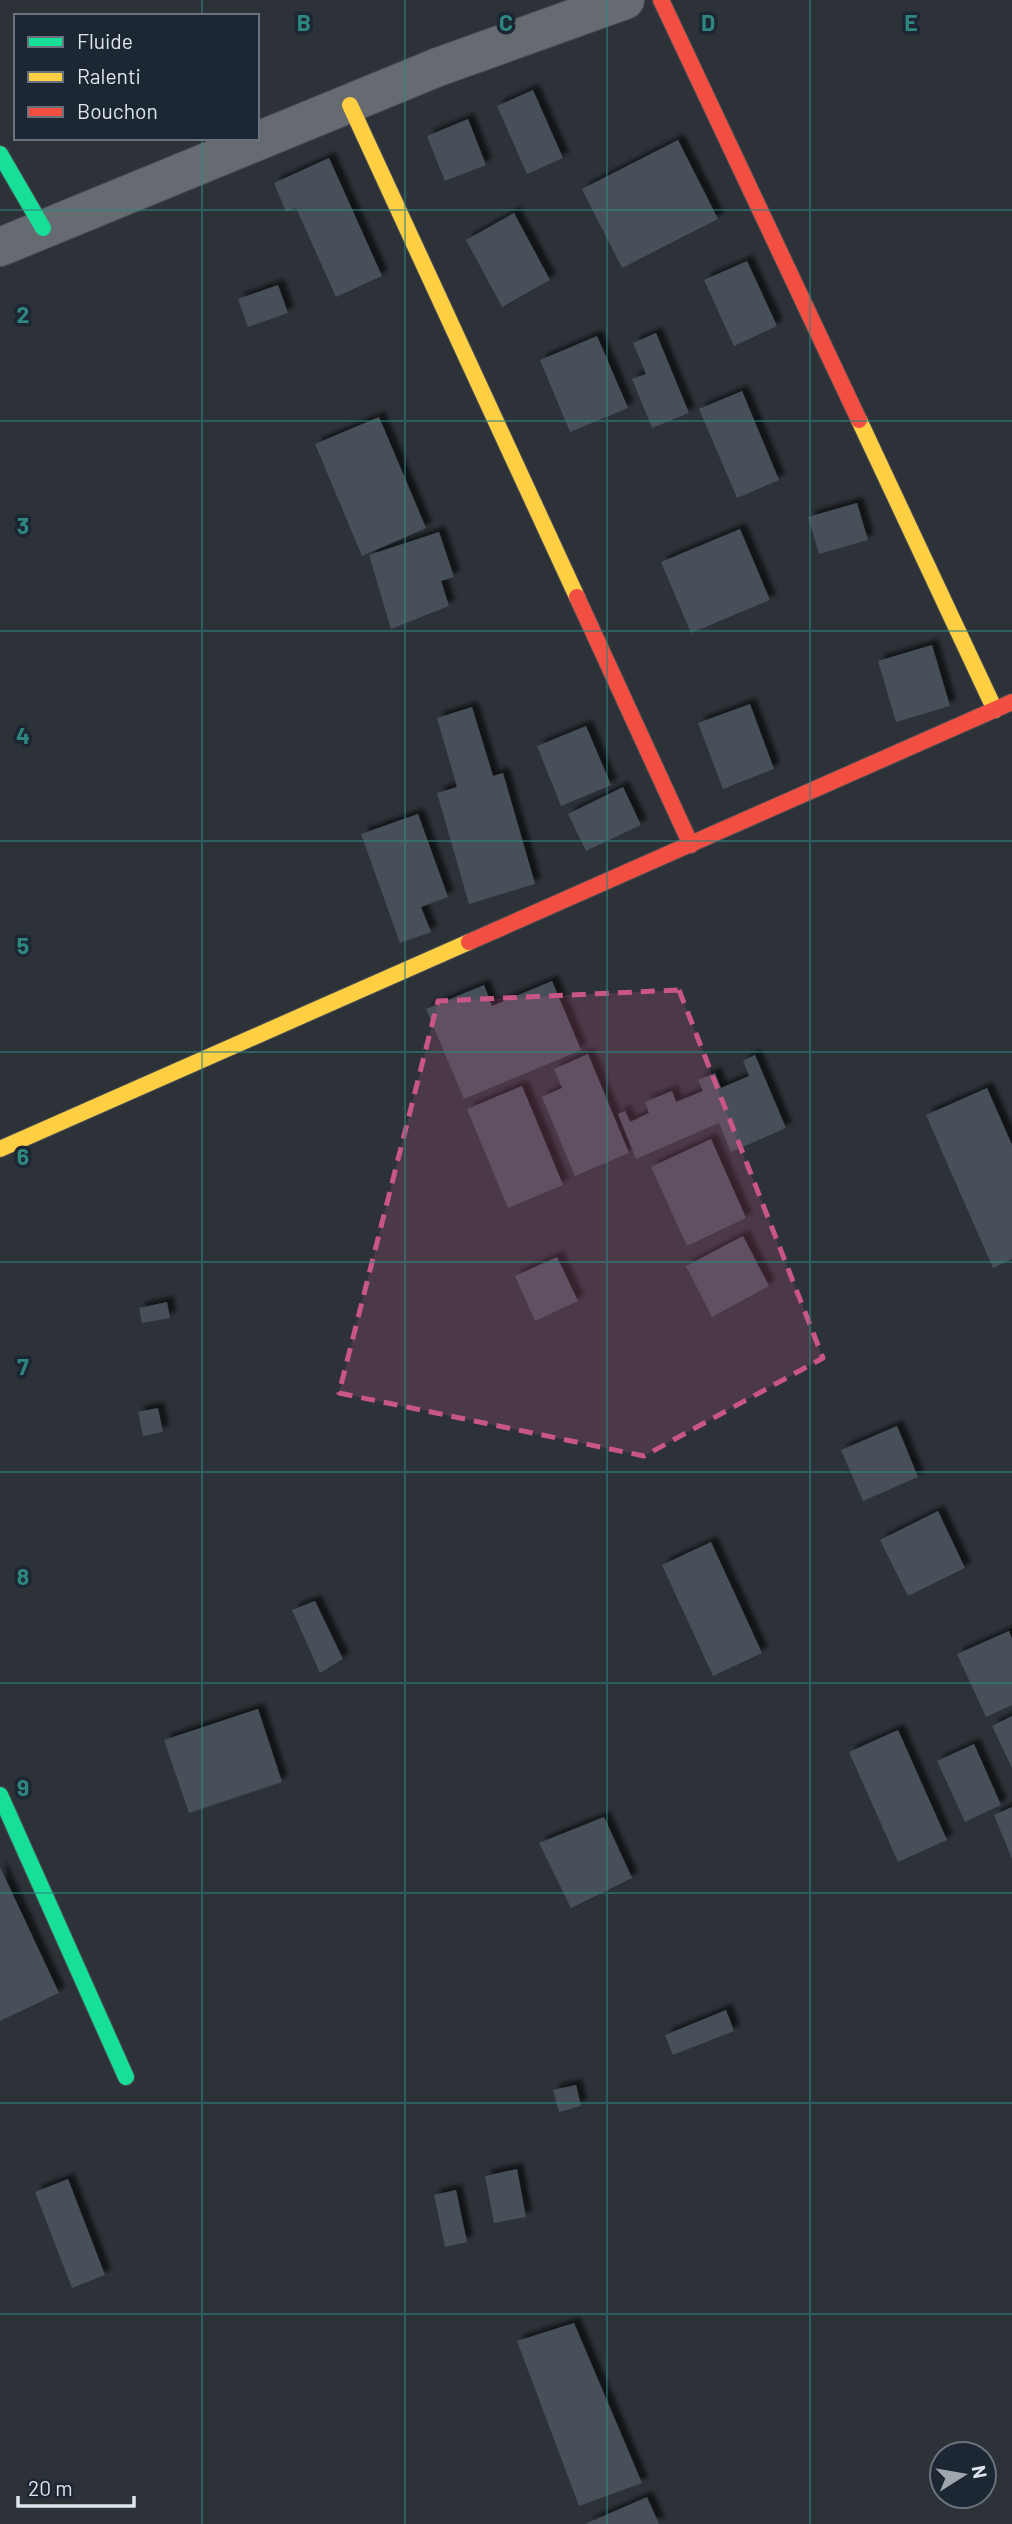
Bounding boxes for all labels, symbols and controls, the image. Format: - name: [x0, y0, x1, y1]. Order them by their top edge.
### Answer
- text: B: [297, 8, 311, 36]
- text: C: [499, 8, 513, 36]
- text: D: [701, 8, 715, 36]
- text: E: [904, 8, 918, 36]
- legend: [14, 14, 259, 140]
- text: Fluide: [77, 28, 133, 53]
- text: Ralenti: [77, 63, 141, 88]
- text: Bouchon: [77, 98, 158, 123]
- text: 2: [17, 300, 29, 328]
- text: 3: [17, 511, 29, 539]
- text: 4: [16, 721, 30, 749]
- text: 5: [17, 931, 29, 959]
- text: 6: [17, 1142, 29, 1170]
- text: 7: [17, 1352, 29, 1380]
- text: 8: [17, 1562, 29, 1590]
- text: 9: [17, 1773, 29, 1801]
- north arrow: [928, 2440, 998, 2510]
- text: N: [968, 2463, 993, 2480]
- scale bar: [18, 2464, 133, 2508]
- text: 20 m: [28, 2475, 73, 2500]

